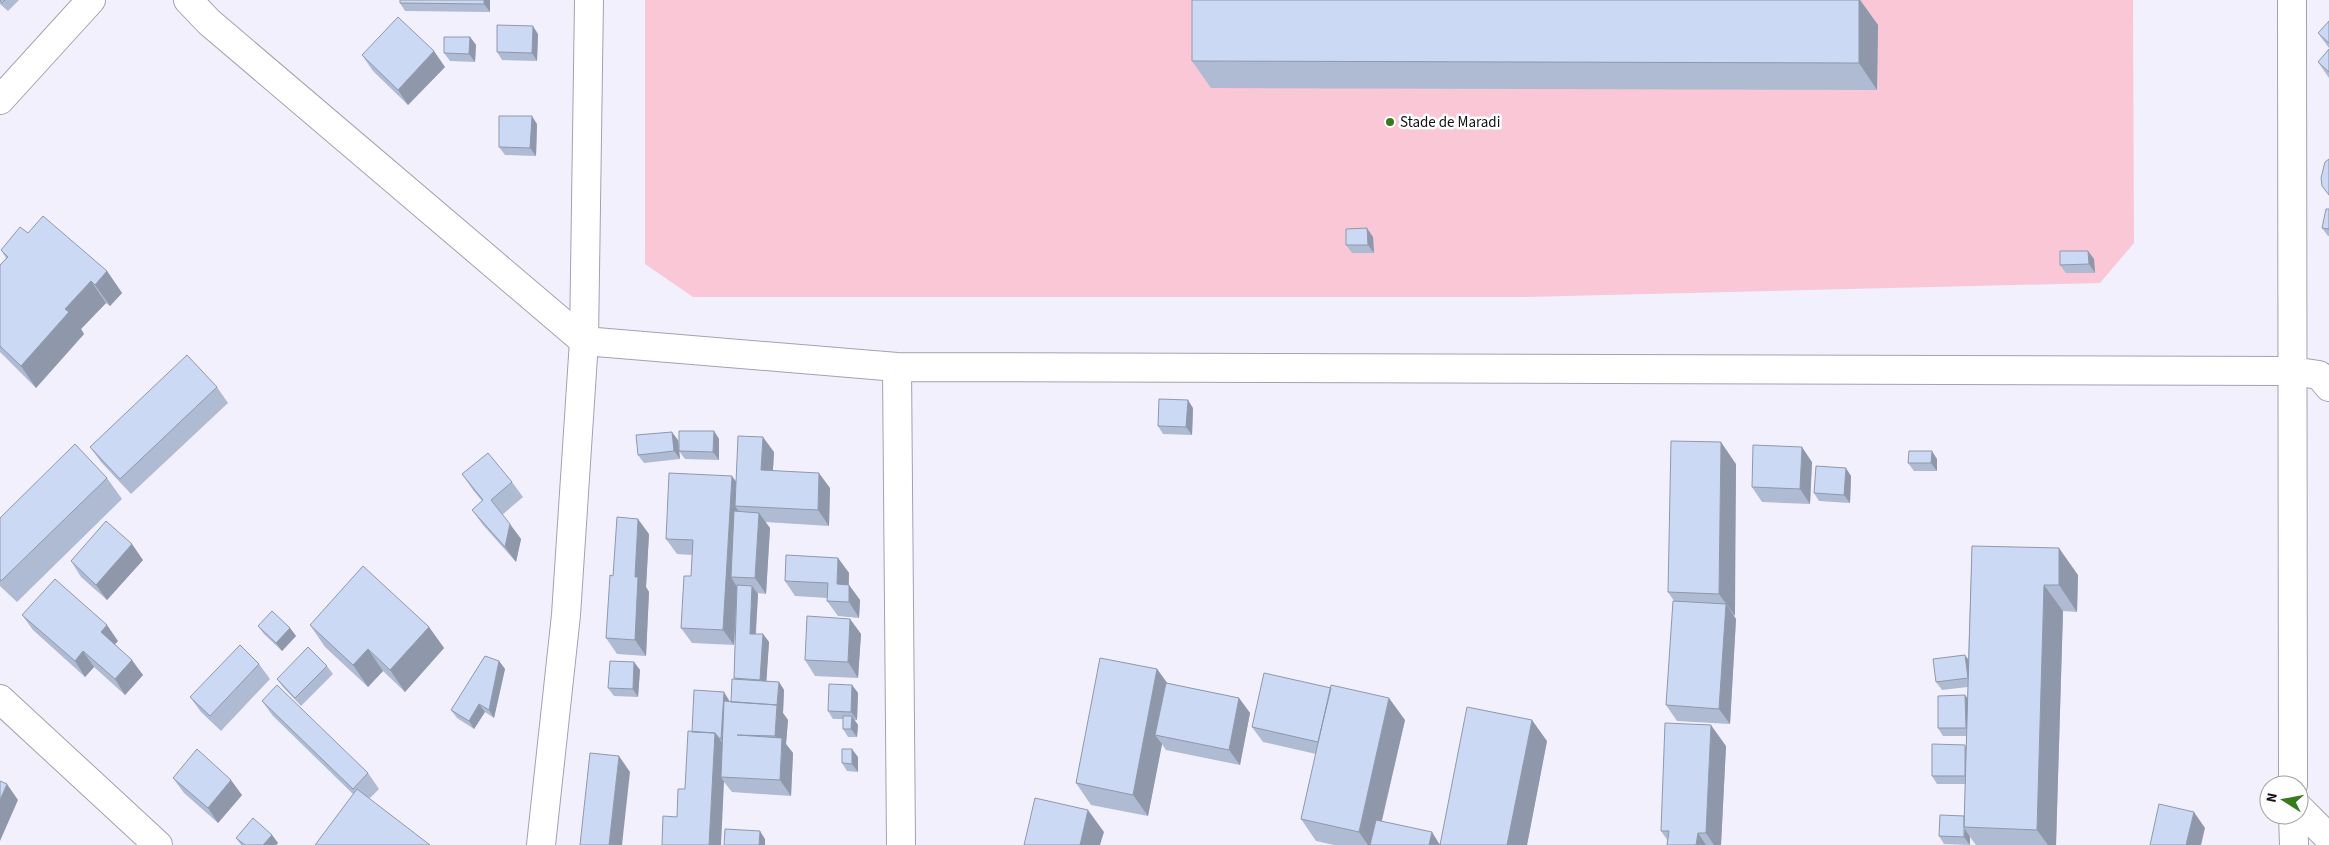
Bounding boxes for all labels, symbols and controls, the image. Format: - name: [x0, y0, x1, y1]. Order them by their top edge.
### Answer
- place label: Stade de Maradi: [1400, 112, 1500, 133]
- marker: Stade de Maradi: [1384, 116, 1396, 128]
- north arrow: [2259, 775, 2309, 825]
- text: N: [2262, 791, 2283, 804]

